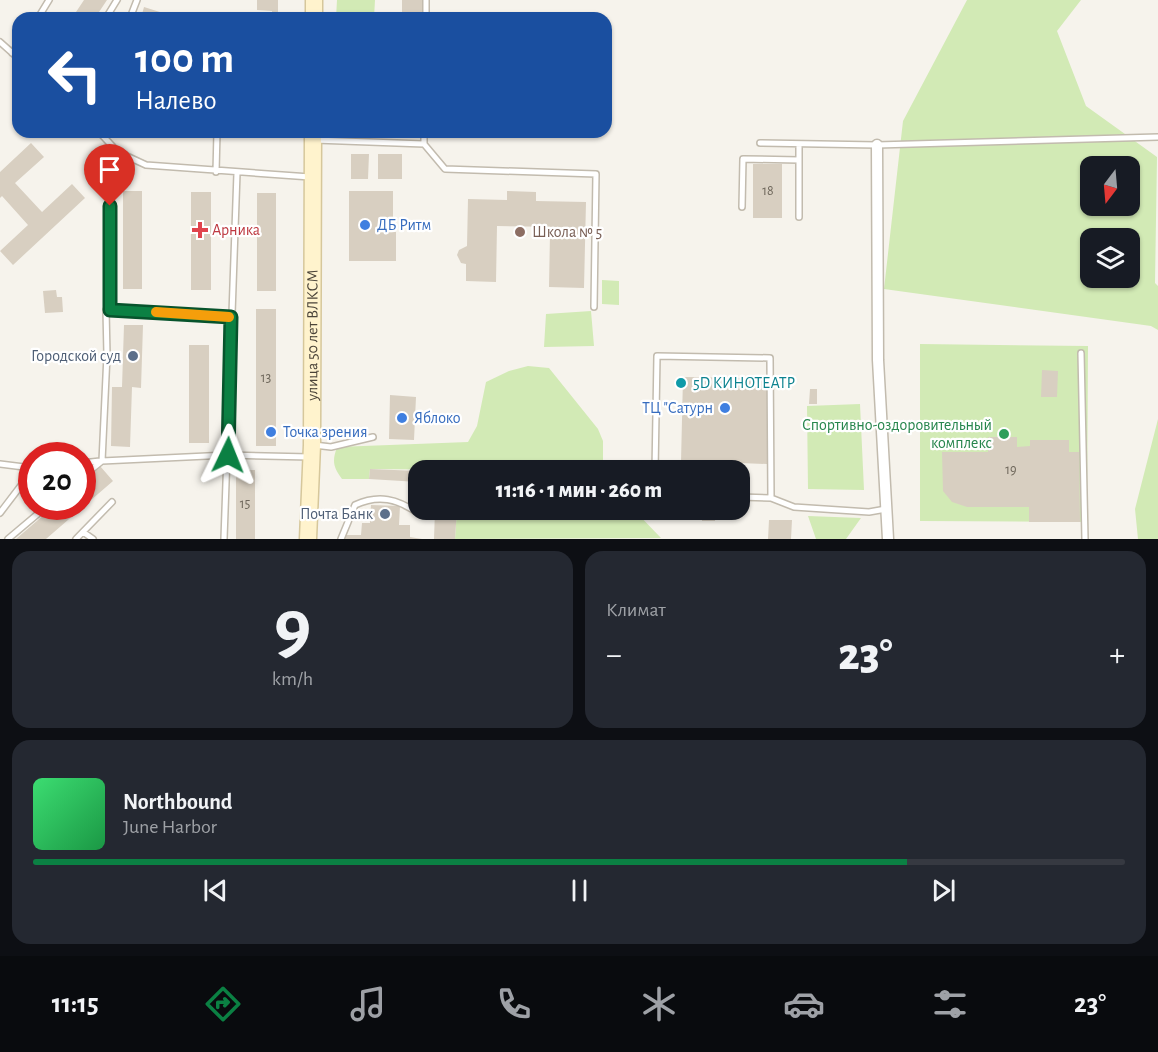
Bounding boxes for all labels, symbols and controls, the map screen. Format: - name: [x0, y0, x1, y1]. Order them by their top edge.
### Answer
- icon: left: [36, 36, 114, 114]
- text: 100 m: [135, 38, 234, 80]
- text: Налево: [135, 87, 217, 114]
- pin: [84, 144, 135, 206]
- icon: arrive: [93, 153, 126, 186]
- north arrow: [1080, 156, 1140, 216]
- map controls: [1080, 156, 1140, 288]
- house number: 18: [762, 184, 774, 198]
- place label: ДБ Ритм: [377, 217, 431, 233]
- marker: ДБ Ритм: [358, 218, 372, 232]
- place label: Арника: [212, 222, 260, 238]
- marker: Арника: [193, 223, 207, 237]
- place label: Школа № 5: [532, 224, 602, 240]
- marker: Школа № 5: [513, 225, 527, 239]
- button: layers: [1080, 228, 1140, 288]
- street label: улица 50 лет ВЛКСМ: [304, 269, 321, 402]
- place label: Городской суд: [31, 348, 121, 365]
- marker: Городской суд: [126, 349, 140, 363]
- house number: 13: [261, 371, 272, 385]
- place label: 5D КИНОТЕАТР: [693, 375, 795, 391]
- marker: 5D КИНОТЕАТР: [674, 376, 688, 390]
- place label: ТЦ "Сатурн: [642, 400, 713, 417]
- marker: ТЦ "Сатурн: [718, 401, 732, 415]
- place label: Яблоко: [414, 410, 461, 426]
- marker: Яблоко: [395, 411, 409, 425]
- place label: Спортивно-оздоровительный комплекс: [802, 417, 992, 451]
- position arrow: [196, 423, 260, 487]
- place label: Точка зрения: [283, 424, 367, 440]
- marker: Точка зрения: [264, 425, 278, 439]
- marker: Спортивно-оздоровительный комплекс: [997, 427, 1011, 441]
- speed limit sign: 20: [18, 442, 96, 520]
- house number: 19: [1005, 463, 1017, 477]
- text: 11:16 · 1 мин · 260 m: [496, 479, 662, 501]
- house number: 15: [240, 497, 250, 511]
- place label: Почта Банк: [300, 506, 374, 522]
- marker: Почта Банк: [378, 507, 392, 521]
- text: 9: [274, 589, 311, 667]
- text: Климат: [606, 600, 666, 620]
- text: 23°: [838, 633, 893, 678]
- text: −: [606, 639, 622, 672]
- text: +: [1109, 639, 1125, 672]
- text: km/h: [272, 669, 313, 689]
- text: Northbound: [123, 791, 232, 813]
- text: June Harbor: [123, 817, 217, 837]
- icon: previous: [199, 874, 232, 907]
- icon: pause: [563, 874, 596, 907]
- icon: next: [927, 874, 960, 907]
- icon: directions: [202, 983, 244, 1025]
- icon: music: [347, 983, 389, 1025]
- icon: phone: [493, 983, 535, 1025]
- icon: climate: [638, 983, 680, 1025]
- icon: car: [783, 983, 825, 1025]
- icon: filters: [929, 983, 971, 1025]
- text: 11:15: [52, 990, 99, 1017]
- text: 23°: [1074, 990, 1106, 1017]

